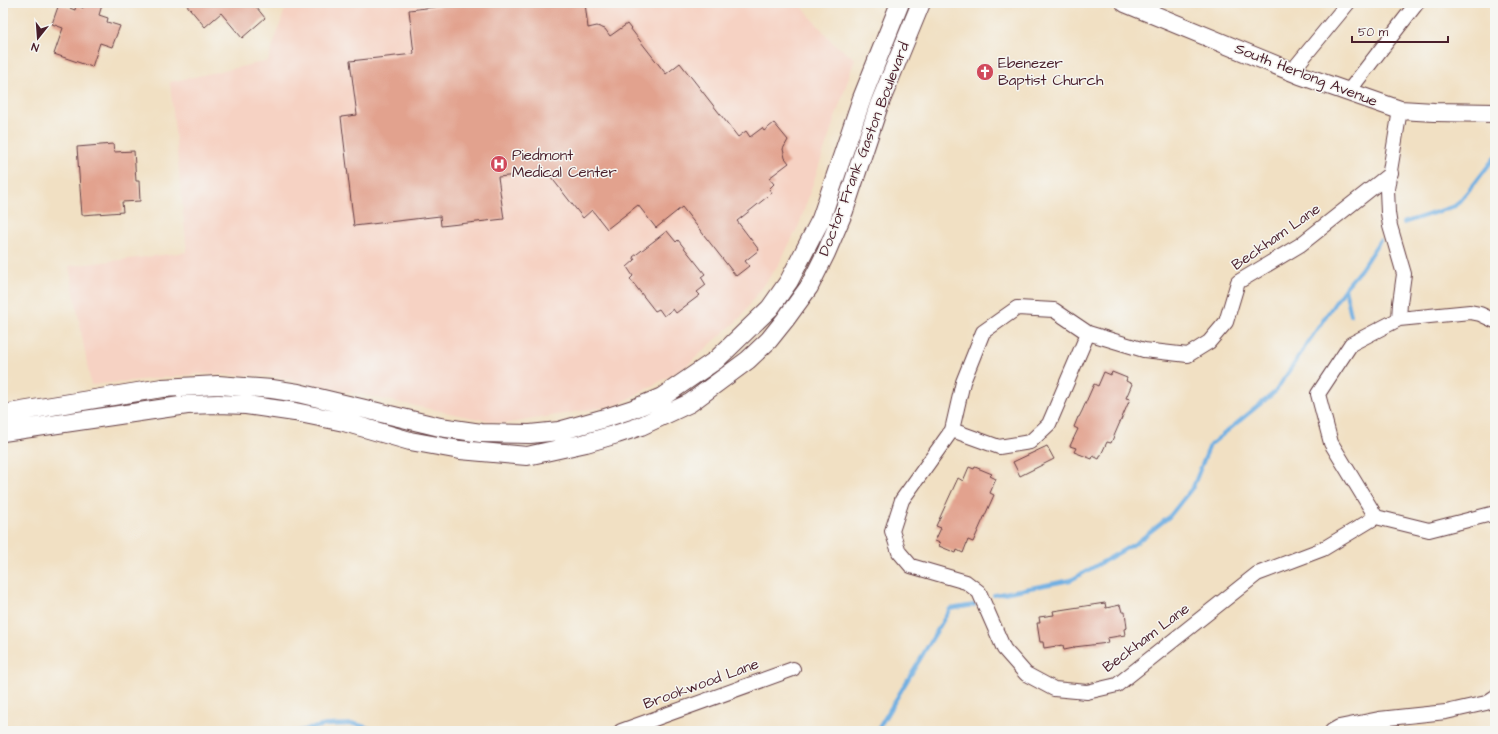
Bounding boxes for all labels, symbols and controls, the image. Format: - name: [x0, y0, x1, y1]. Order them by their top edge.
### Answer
- north arrow: [18, 18, 58, 58]
- scale bar: [1352, 18, 1448, 44]
- text: 50 m: [1358, 24, 1389, 41]
- street label: South Herlong Avenue: [1231, 38, 1380, 113]
- text: N: [30, 39, 41, 55]
- street label: Doctor Frank Gaston Boulevard: [813, 39, 915, 259]
- place label: Ebenezer Baptist Church: [998, 53, 1104, 91]
- church icon: Ebenezer Baptist Church: [975, 62, 995, 82]
- place label: Piedmont Medical Center: [512, 145, 617, 183]
- hospital icon: Piedmont Medical Center: [489, 154, 509, 174]
- street label: Beckham Lane: [1227, 199, 1325, 275]
- street label: Beckham Lane: [1098, 598, 1194, 678]
- street label: Brookwood Lane: [640, 653, 762, 715]

